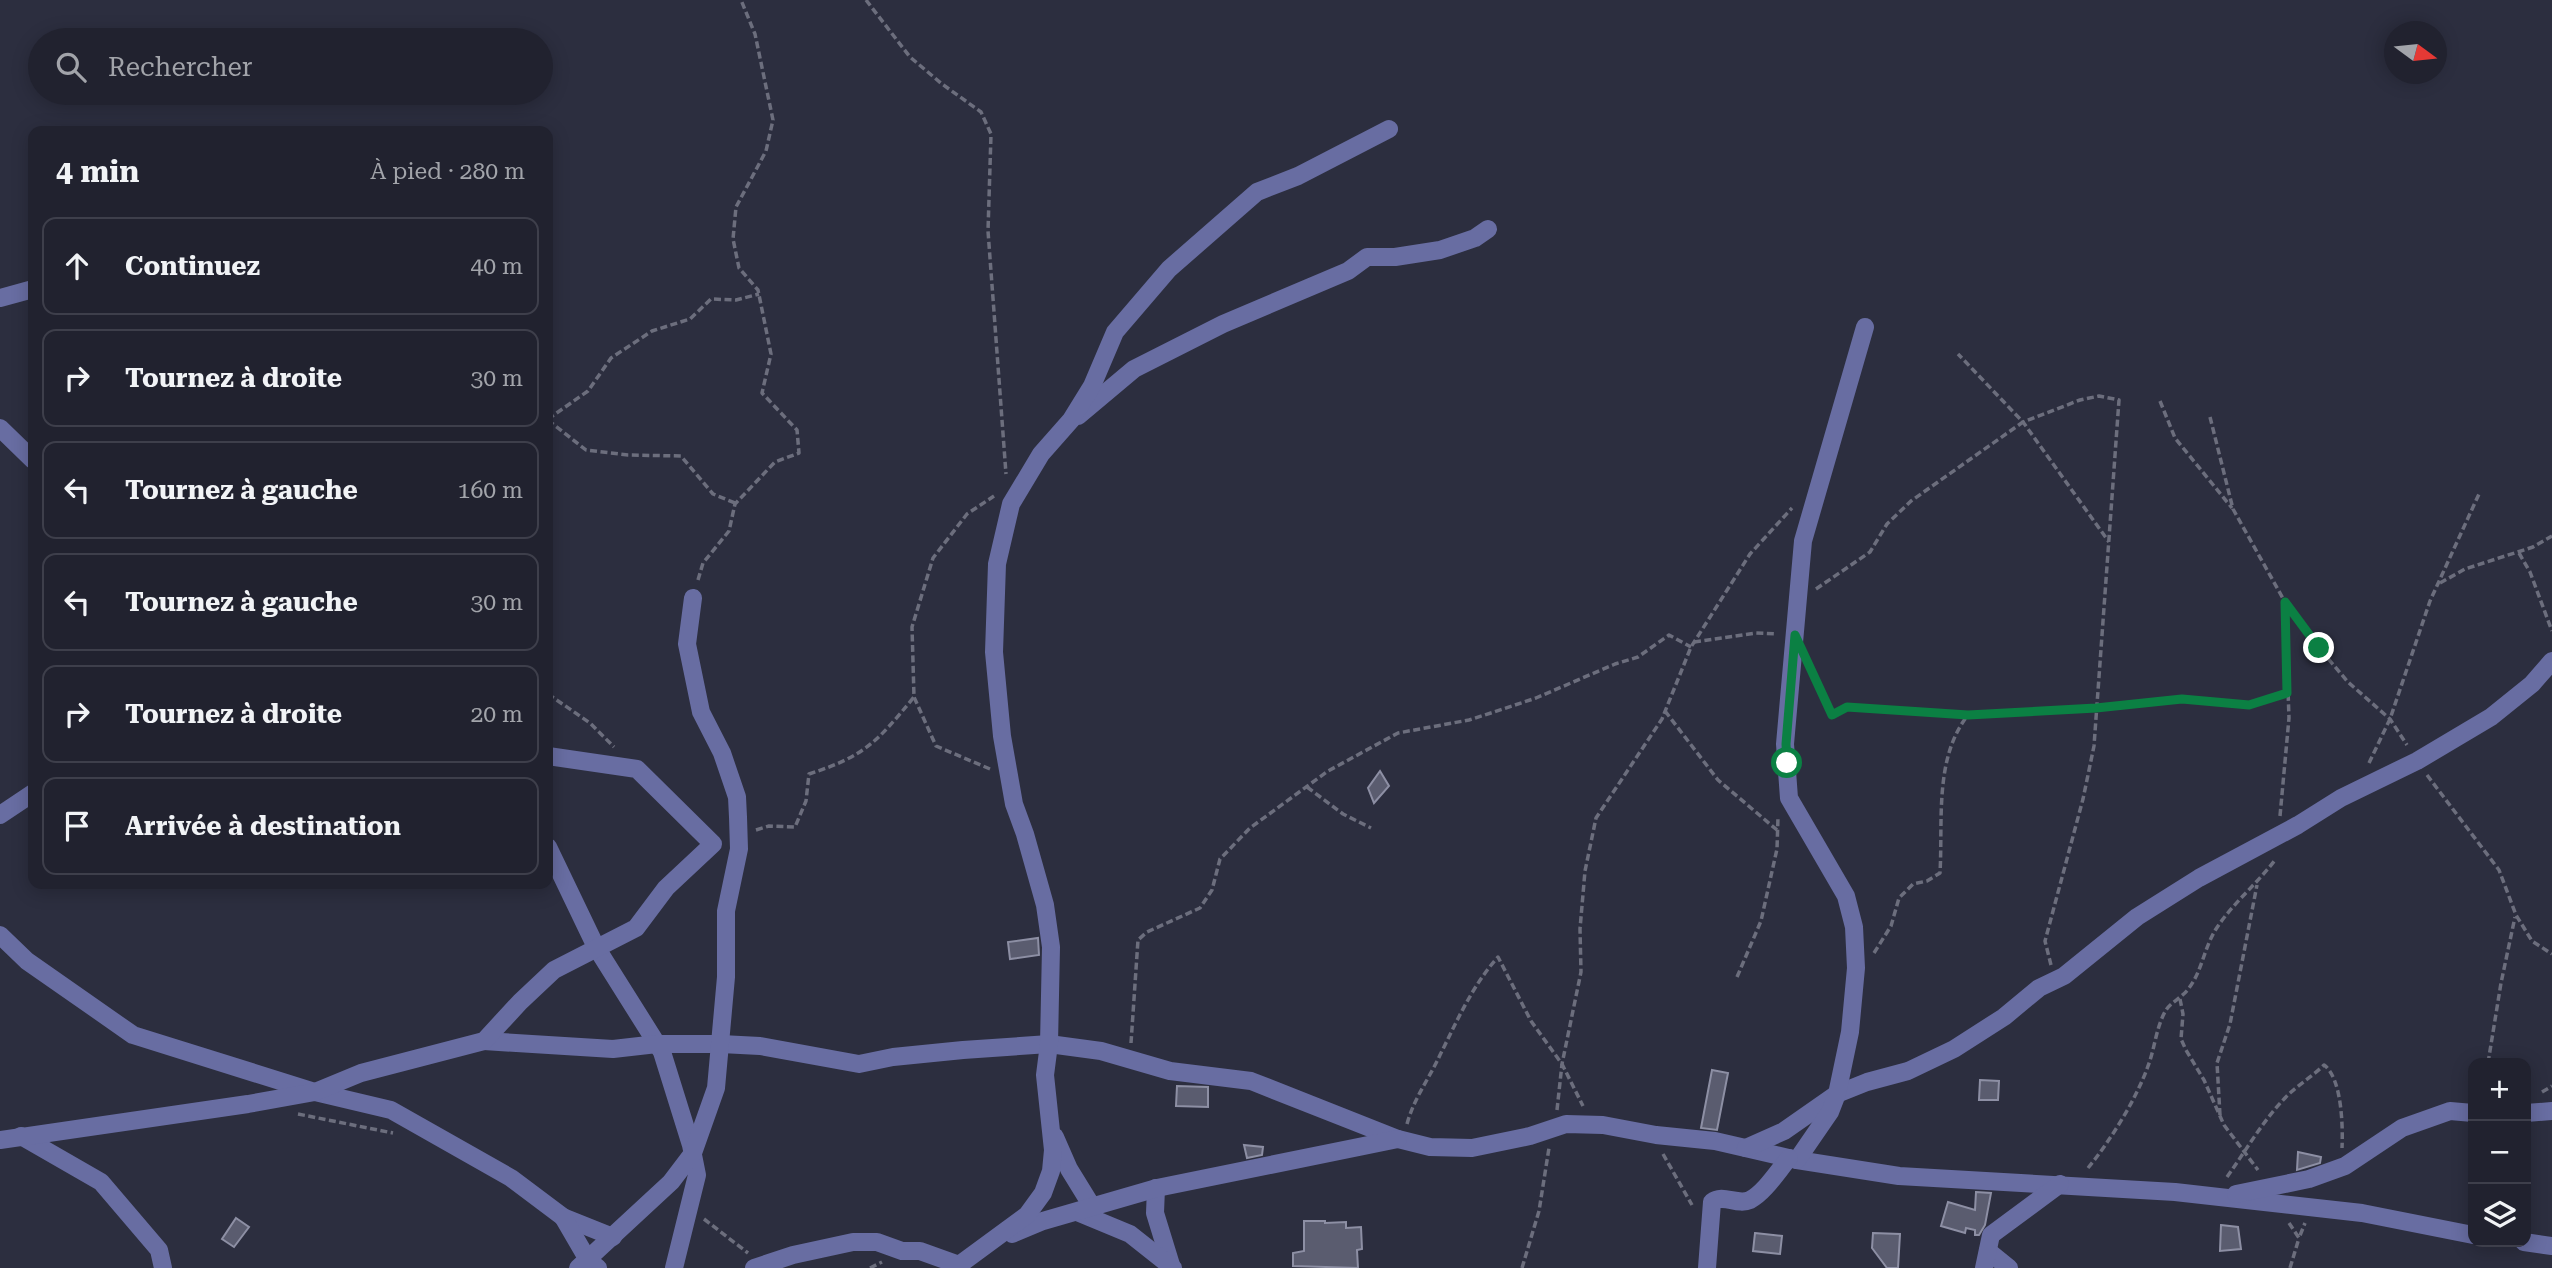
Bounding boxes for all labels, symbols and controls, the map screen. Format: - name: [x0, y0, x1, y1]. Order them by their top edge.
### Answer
- north arrow: [2384, 21, 2447, 84]
- search box: [28, 28, 553, 105]
- icon: search: [52, 48, 90, 86]
- text: Rechercher: [108, 52, 252, 82]
- text: 4 min: [56, 154, 139, 189]
- text: À pied · 280 m: [370, 158, 525, 185]
- icon: ahead: [58, 247, 96, 285]
- text: Continuez: [125, 251, 260, 281]
- text: 40 m: [470, 253, 523, 280]
- icon: right: [58, 359, 96, 397]
- text: Tournez à droite: [125, 363, 342, 393]
- text: 30 m: [470, 365, 523, 392]
- icon: left: [58, 471, 96, 509]
- text: Tournez à gauche: [125, 475, 358, 505]
- text: 160 m: [458, 477, 523, 504]
- icon: left: [58, 583, 96, 621]
- text: Tournez à gauche: [125, 587, 358, 617]
- text: 30 m: [470, 589, 523, 616]
- route end: [2303, 632, 2334, 663]
- icon: right: [58, 695, 96, 733]
- text: Tournez à droite: [125, 699, 342, 729]
- text: 20 m: [470, 701, 523, 728]
- route start: [1771, 747, 1802, 778]
- icon: arrive: [58, 807, 96, 845]
- text: Arrivée à destination: [125, 811, 401, 841]
- map controls: [2468, 1058, 2531, 1247]
- button: +: [2468, 1058, 2531, 1121]
- button: −: [2468, 1121, 2531, 1184]
- button: layers: [2468, 1184, 2531, 1247]

